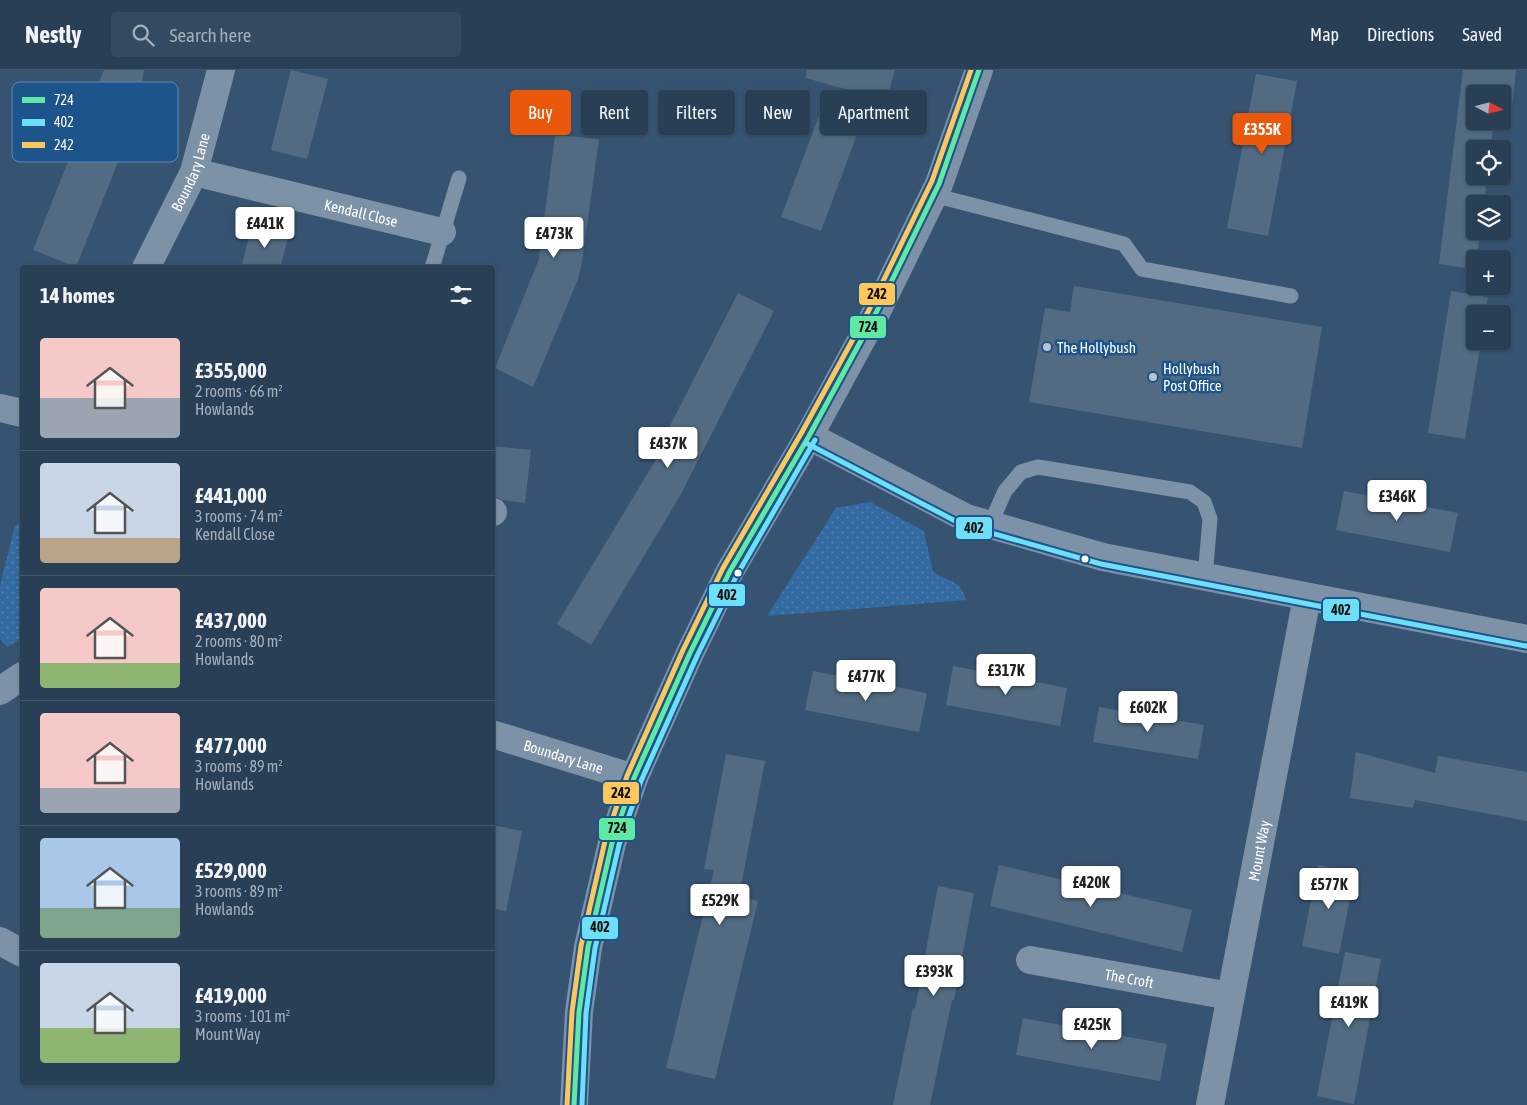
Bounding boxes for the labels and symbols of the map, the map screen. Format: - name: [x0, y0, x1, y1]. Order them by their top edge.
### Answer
- legend: [12, 82, 178, 162]
- north arrow: [1466, 85, 1511, 130]
- text: 724: [54, 92, 74, 108]
- pin: £355K: [1227, 112, 1297, 155]
- text: 402: [54, 114, 74, 130]
- street label: Boundary Lane: [167, 131, 212, 214]
- text: 242: [54, 137, 74, 153]
- street label: Kendall Close: [323, 195, 400, 230]
- pin: £441K: [230, 206, 300, 249]
- pin: £473K: [519, 216, 589, 259]
- line badge: 242: [858, 282, 896, 306]
- text: 242: [867, 286, 887, 302]
- line badge: 724: [849, 315, 887, 339]
- text: 724: [858, 319, 878, 335]
- place label: The Hollybush: [1057, 339, 1136, 356]
- marker: The Hollybush: [1041, 341, 1053, 353]
- place label: Hollybush Post Office: [1163, 360, 1222, 394]
- marker: Hollybush Post Office: [1147, 371, 1159, 383]
- pin: £437K: [633, 426, 703, 469]
- pin: £346K: [1362, 480, 1432, 522]
- line badge: 402: [955, 516, 993, 540]
- text: 402: [963, 520, 984, 536]
- unlabelled marker: [1080, 554, 1090, 564]
- unlabelled marker: [733, 568, 743, 578]
- line badge: 402: [708, 583, 746, 607]
- text: 402: [716, 587, 737, 603]
- line badge: 402: [1322, 598, 1360, 622]
- text: 402: [1330, 602, 1351, 618]
- pin: £317K: [971, 654, 1041, 696]
- pin: £477K: [831, 660, 901, 702]
- pin: £602K: [1113, 690, 1183, 733]
- street label: Boundary Lane: [522, 736, 606, 777]
- line badge: 242: [602, 781, 640, 805]
- text: 242: [611, 785, 631, 801]
- line badge: 724: [598, 817, 636, 841]
- street label: Mount Way: [1244, 819, 1273, 882]
- text: 724: [607, 820, 627, 836]
- pin: £420K: [1056, 866, 1126, 908]
- pin: £577K: [1294, 868, 1364, 910]
- pin: £529K: [685, 884, 755, 926]
- line badge: 402: [581, 916, 619, 940]
- text: 402: [589, 919, 610, 935]
- pin: £393K: [899, 954, 969, 997]
- street label: The Croft: [1104, 965, 1155, 991]
- pin: £419K: [1314, 986, 1384, 1028]
- pin: £425K: [1057, 1008, 1127, 1050]

